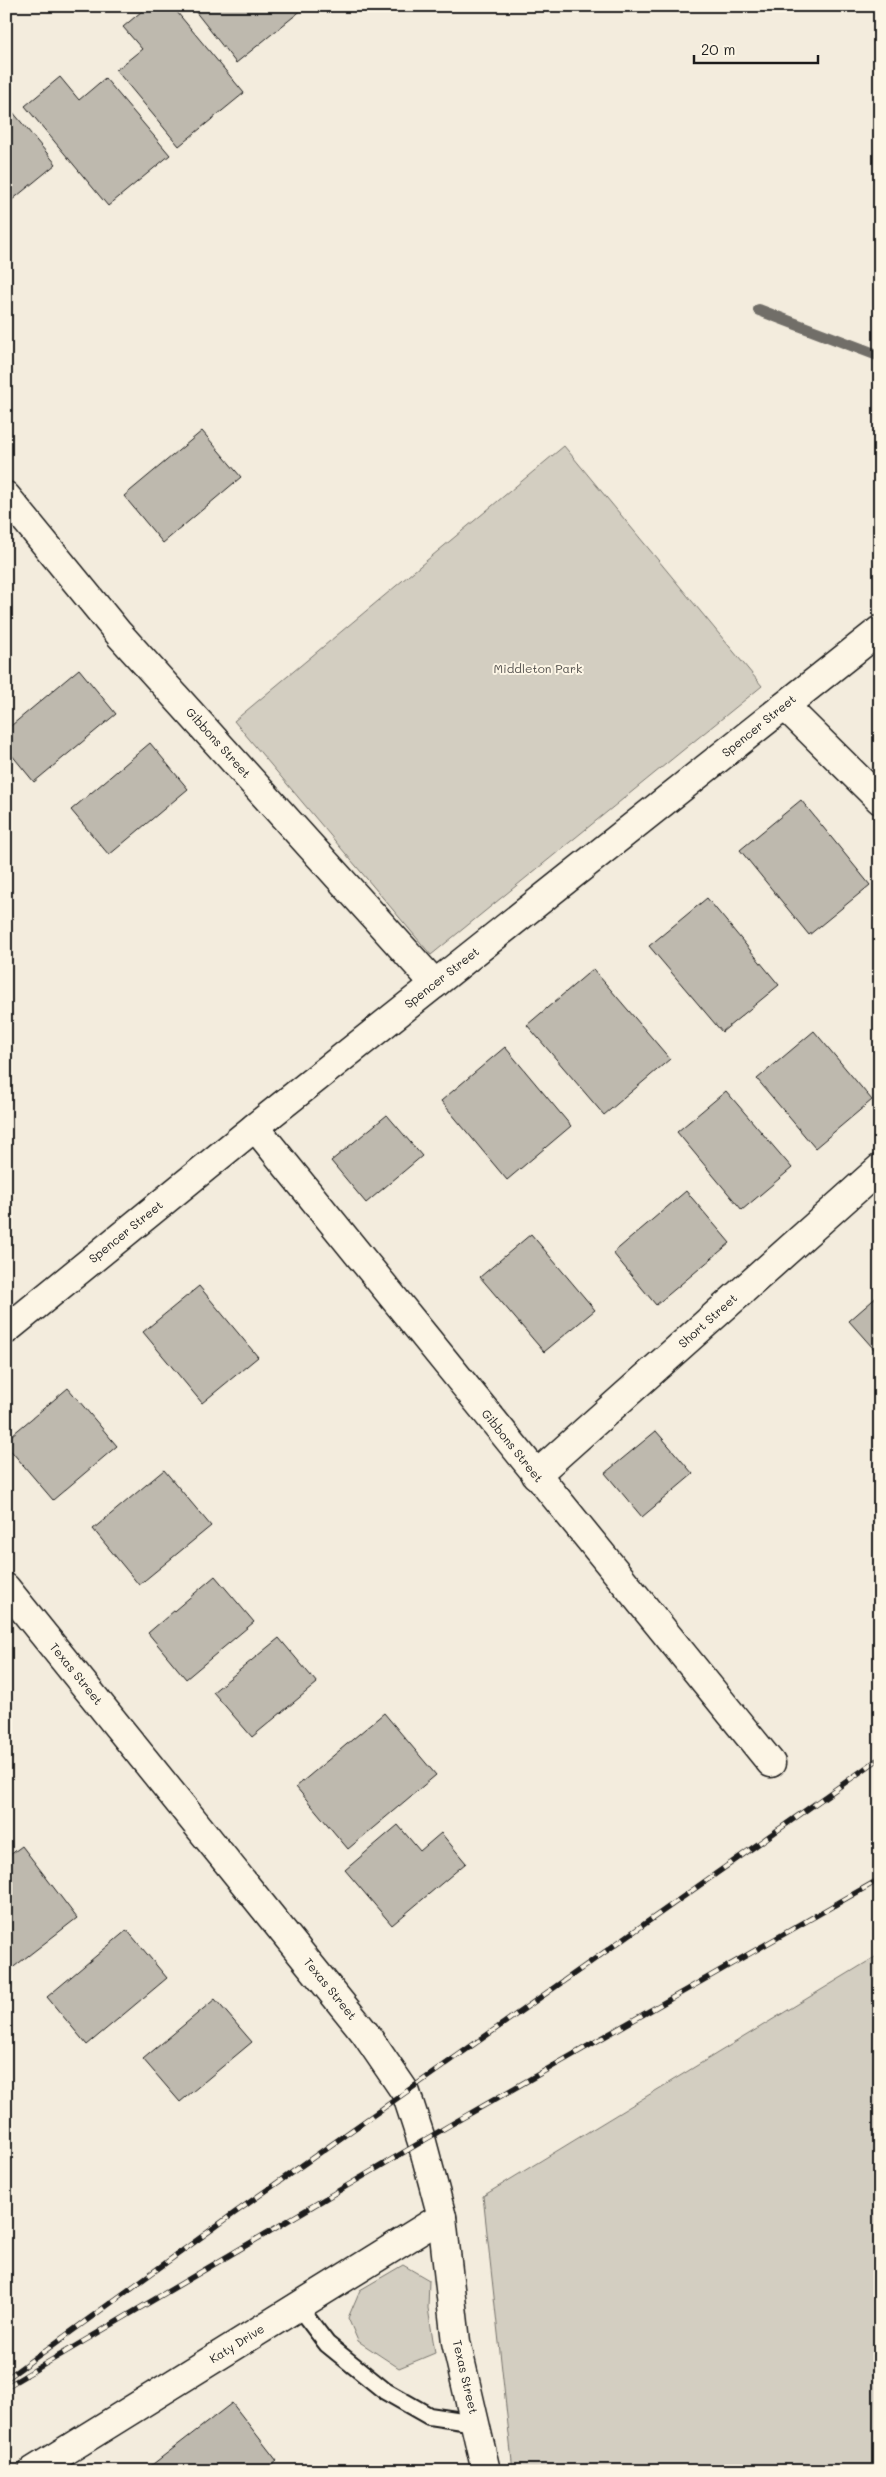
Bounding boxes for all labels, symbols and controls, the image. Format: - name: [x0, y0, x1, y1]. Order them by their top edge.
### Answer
- scale bar: [694, 32, 817, 64]
- text: 20 m: [701, 39, 735, 59]
- park label: Middleton Park: [494, 660, 582, 676]
- street label: Spencer Street: [718, 690, 799, 760]
- street label: Gibbons Street: [183, 704, 255, 781]
- street label: Spencer Street: [401, 943, 482, 1011]
- street label: Spencer Street: [85, 1196, 166, 1266]
- street label: Short Street: [674, 1290, 740, 1351]
- street label: Gibbons Street: [478, 1406, 547, 1485]
- street label: Texas Street: [47, 1639, 107, 1708]
- street label: Texas Street: [301, 1954, 361, 2023]
- street label: Katy Drive: [206, 2320, 267, 2366]
- street label: Texas Street: [450, 2338, 482, 2415]

